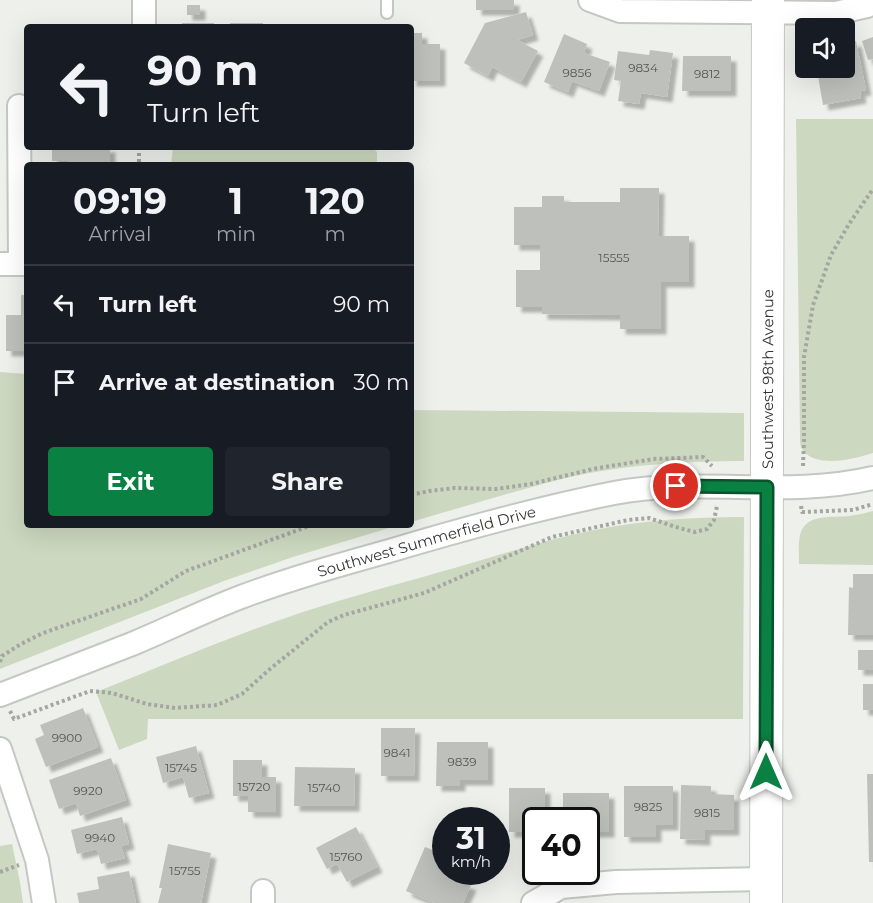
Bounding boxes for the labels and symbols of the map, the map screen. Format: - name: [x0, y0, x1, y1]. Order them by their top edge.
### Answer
- house number: 9834: [628, 60, 658, 75]
- house number: 9856: [562, 65, 592, 80]
- house number: 9812: [694, 66, 720, 81]
- house number: 15555: [598, 250, 630, 265]
- street label: Southwest 98th Avenue: [757, 289, 777, 469]
- pin: [650, 460, 701, 511]
- street label: Southwest Summerfield Drive: [315, 501, 538, 581]
- house number: 9900: [52, 730, 82, 745]
- position arrow: [734, 740, 798, 804]
- house number: 9841: [384, 745, 410, 760]
- house number: 9839: [447, 754, 477, 769]
- house number: 15745: [165, 760, 197, 775]
- house number: 15720: [238, 779, 270, 794]
- house number: 15740: [307, 780, 341, 795]
- house number: 9920: [73, 783, 103, 798]
- house number: 9825: [634, 799, 662, 814]
- house number: 9815: [694, 805, 720, 820]
- speed limit sign: 40: [522, 807, 600, 885]
- house number: 9940: [85, 830, 115, 845]
- house number: 15760: [329, 849, 363, 864]
- house number: 15755: [169, 863, 201, 878]

